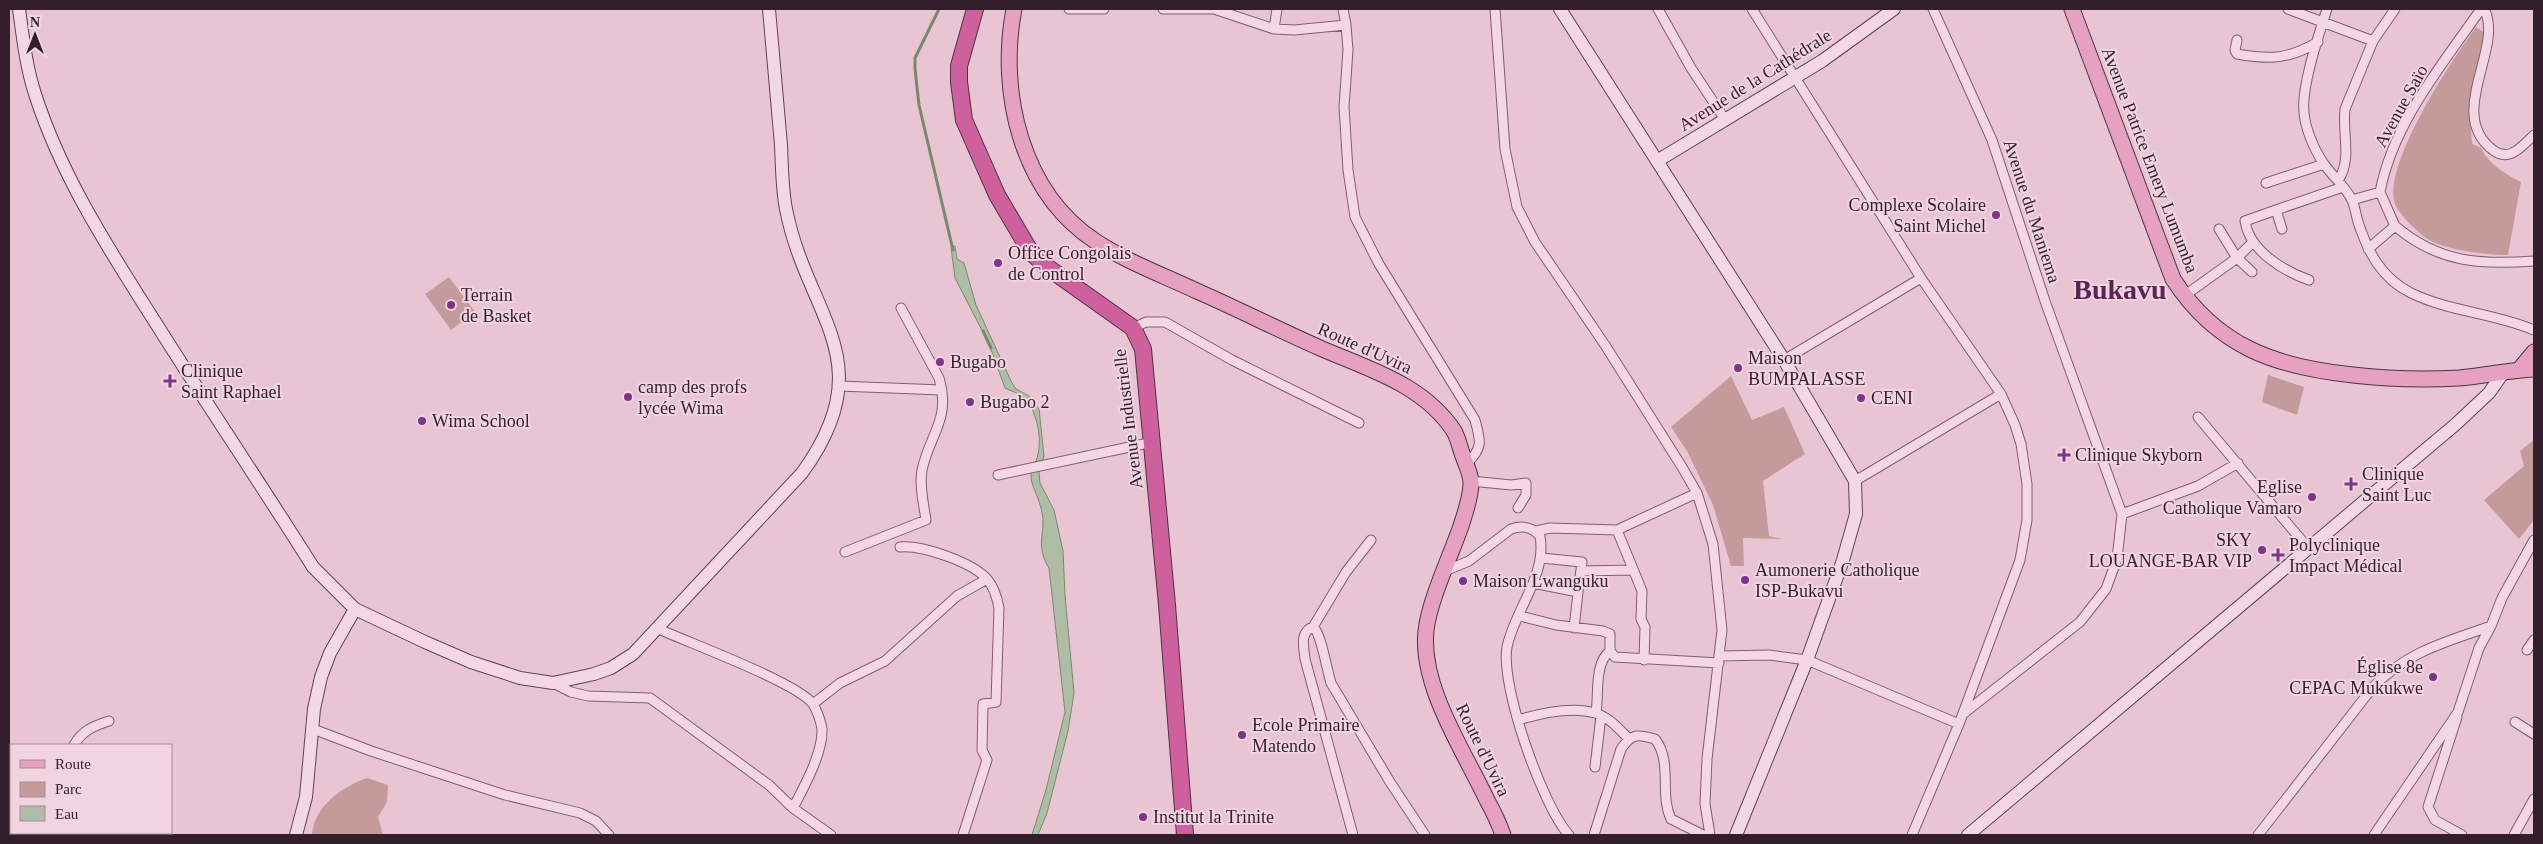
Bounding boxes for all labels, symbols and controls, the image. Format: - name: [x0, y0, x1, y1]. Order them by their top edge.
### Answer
- north arrow: [10, 10, 60, 60]
- text: N: [30, 15, 40, 30]
- street label: Avenue de la Cathédrale: [1675, 25, 1835, 135]
- street label: Avenue Patrice Emery Lumumba: [2098, 44, 2202, 276]
- street label: Avenue Saïo: [2370, 61, 2432, 151]
- street label: Avenue du Maniema: [1999, 137, 2065, 285]
- place label: Complexe Scolaire Saint Michel: [1849, 195, 1986, 236]
- marker: Complexe Scolaire Saint Michel: [1990, 209, 2002, 221]
- place label: Office Congolais de Control: [1008, 243, 1131, 284]
- marker: Office Congolais de Control: [992, 257, 1004, 269]
- district label: Bukavu: [2073, 274, 2167, 305]
- place label: Terrain de Basket: [461, 285, 531, 326]
- marker: Terrain de Basket: [445, 299, 457, 311]
- street label: Route d'Uvira: [1315, 318, 1415, 378]
- street label: Avenue Industrielle: [1109, 348, 1147, 490]
- place label: Maison BUMPALASSE: [1748, 348, 1865, 389]
- place label: Bugabo: [950, 352, 1006, 372]
- marker: Bugabo: [934, 356, 946, 368]
- place label: Clinique Saint Raphael: [181, 361, 281, 402]
- marker: Maison BUMPALASSE: [1732, 362, 1744, 374]
- marker: Clinique Saint Raphael: [163, 374, 177, 388]
- place label: camp des profs lycée Wima: [638, 377, 747, 418]
- place label: CENI: [1871, 388, 1913, 408]
- marker: camp des profs lycée Wima: [622, 391, 634, 403]
- place label: Bugabo 2: [980, 392, 1050, 412]
- marker: CENI: [1855, 392, 1867, 404]
- marker: Bugabo 2: [964, 396, 976, 408]
- place label: Wima School: [432, 411, 530, 431]
- marker: Wima School: [416, 415, 428, 427]
- place label: Clinique Skyborn: [2075, 445, 2203, 465]
- marker: Clinique Skyborn: [2057, 448, 2071, 462]
- place label: Clinique Saint Luc: [2362, 464, 2432, 505]
- place label: Eglise Catholique Vamaro: [2163, 477, 2302, 518]
- marker: Clinique Saint Luc: [2344, 477, 2358, 491]
- marker: Eglise Catholique Vamaro: [2306, 491, 2318, 503]
- place label: SKY LOUANGE-BAR VIP: [2089, 530, 2252, 571]
- place label: Polyclinique Impact Médical: [2289, 535, 2402, 576]
- marker: SKY LOUANGE-BAR VIP: [2256, 544, 2268, 556]
- marker: Polyclinique Impact Médical: [2271, 548, 2285, 562]
- place label: Aumonerie Catholique ISP-Bukavu: [1755, 560, 1919, 601]
- place label: Maison Lwanguku: [1473, 571, 1608, 591]
- marker: Aumonerie Catholique ISP-Bukavu: [1739, 574, 1751, 586]
- marker: Maison Lwanguku: [1457, 575, 1469, 587]
- place label: Église 8e CEPAC Mukukwe: [2289, 656, 2423, 698]
- marker: Église 8e CEPAC Mukukwe: [2427, 671, 2439, 683]
- street label: Route d'Uvira: [1452, 700, 1514, 800]
- place label: Ecole Primaire Matendo: [1252, 715, 1359, 756]
- marker: Ecole Primaire Matendo: [1236, 729, 1248, 741]
- legend: [10, 744, 172, 834]
- text: Route: [55, 756, 91, 772]
- text: Parc: [55, 781, 82, 797]
- text: Eau: [55, 806, 79, 822]
- place label: Institut la Trinite: [1153, 807, 1274, 827]
- marker: Institut la Trinite: [1137, 811, 1149, 823]

